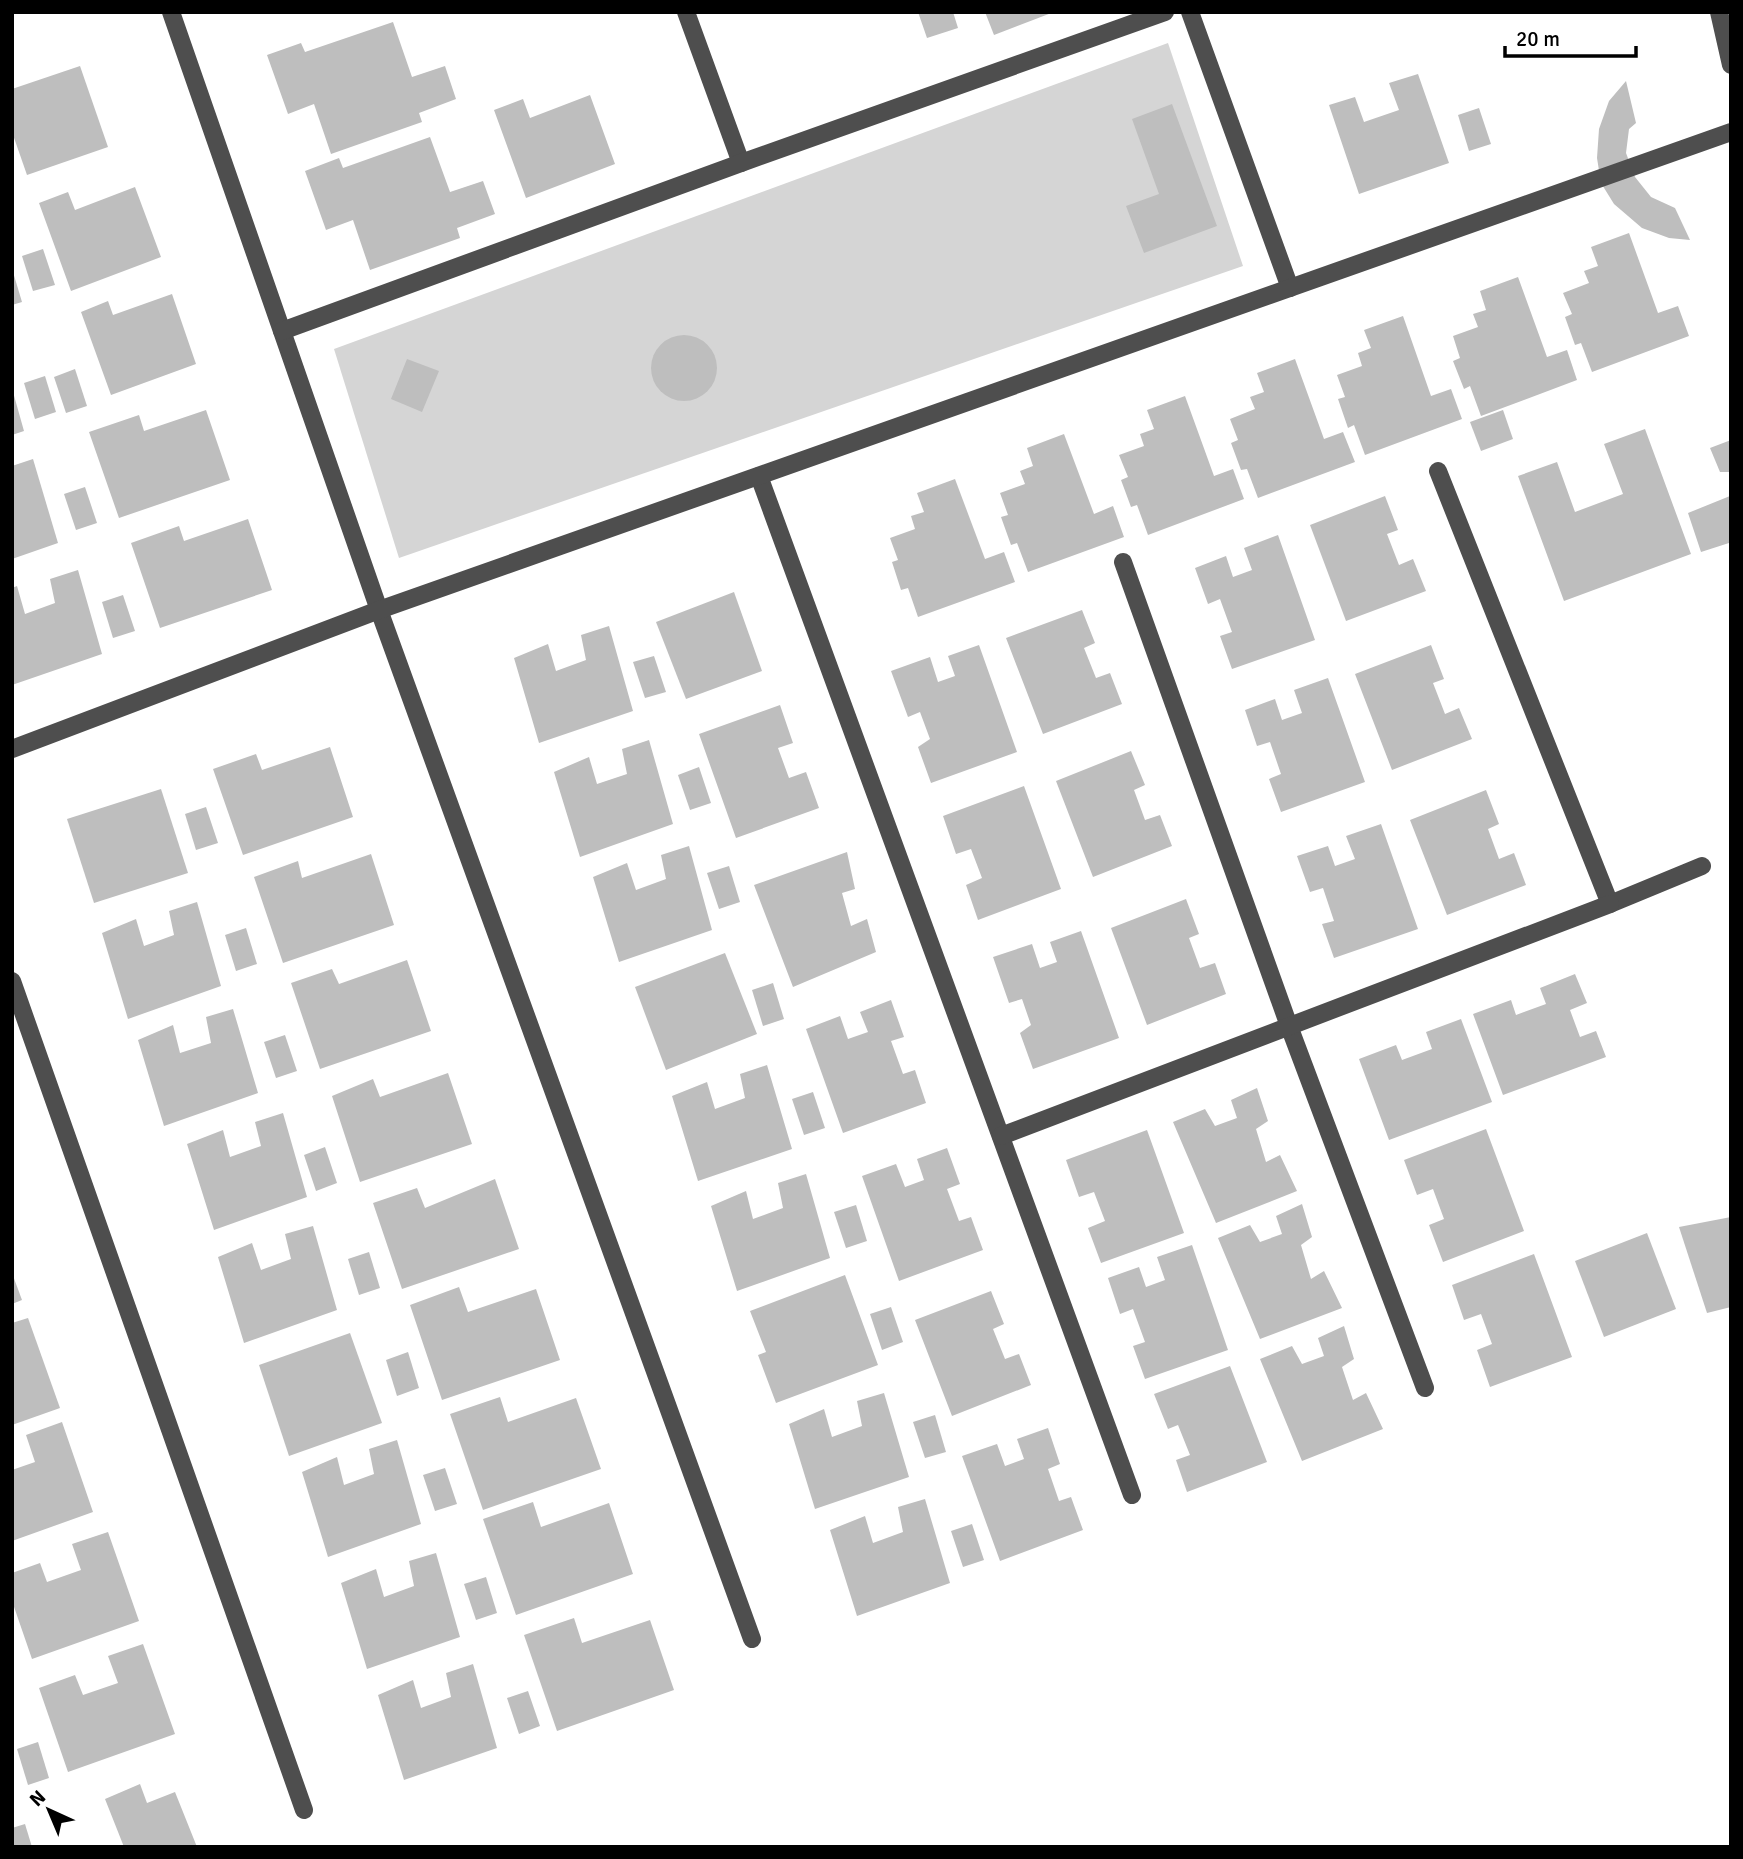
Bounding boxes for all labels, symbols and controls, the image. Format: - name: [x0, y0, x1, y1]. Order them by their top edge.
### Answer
- scale bar: [1505, 14, 1636, 58]
- text: 20 m: [1516, 26, 1560, 52]
- north arrow: [14, 1775, 84, 1845]
- text: N: [25, 1785, 51, 1812]

